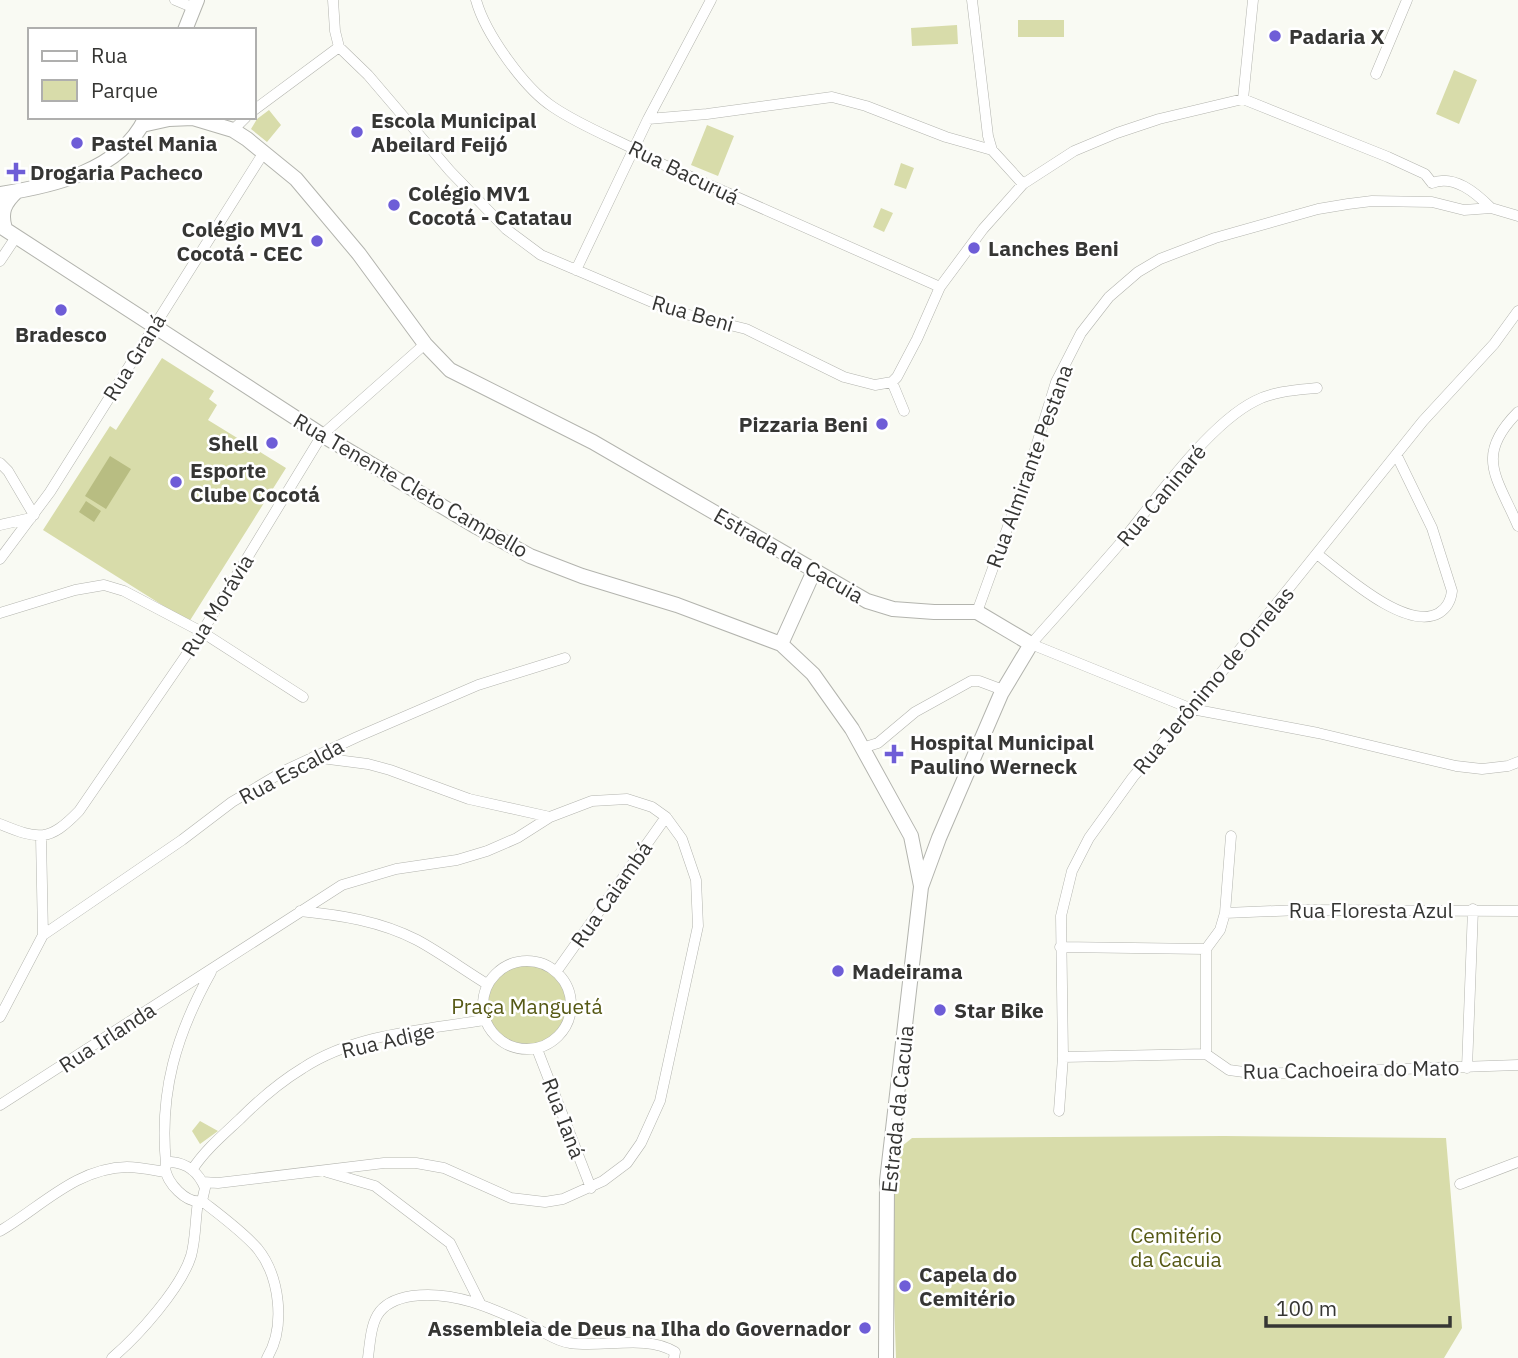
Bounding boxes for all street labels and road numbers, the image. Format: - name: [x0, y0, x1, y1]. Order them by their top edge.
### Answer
- street label: Rua Bacuruá: [624, 133, 744, 211]
- street label: Rua Beni: [649, 288, 737, 338]
- street label: Rua Graná: [96, 308, 172, 406]
- street label: Rua Almirante Pestana: [979, 360, 1079, 572]
- street label: Rua Tenente Cleto Campello: [289, 406, 533, 564]
- street label: Rua Caninaré: [1110, 438, 1212, 552]
- street label: Estrada da Cacuia: [709, 501, 869, 609]
- street label: Rua Morávia: [174, 548, 260, 662]
- street label: Rua Jerônimo de Ornelas: [1126, 580, 1300, 780]
- street label: Rua Escalda: [234, 732, 348, 810]
- street label: Rua Caiambá: [564, 835, 658, 953]
- street label: Rua Floresta Azul: [1289, 896, 1454, 924]
- street label: Rua Irlanda: [53, 995, 161, 1079]
- street label: Rua Adige: [339, 1016, 437, 1064]
- street label: Estrada da Cacuia: [874, 1024, 920, 1194]
- street label: Rua Cachoeira do Mato: [1242, 1053, 1460, 1085]
- street label: Rua Ianá: [536, 1074, 592, 1162]

